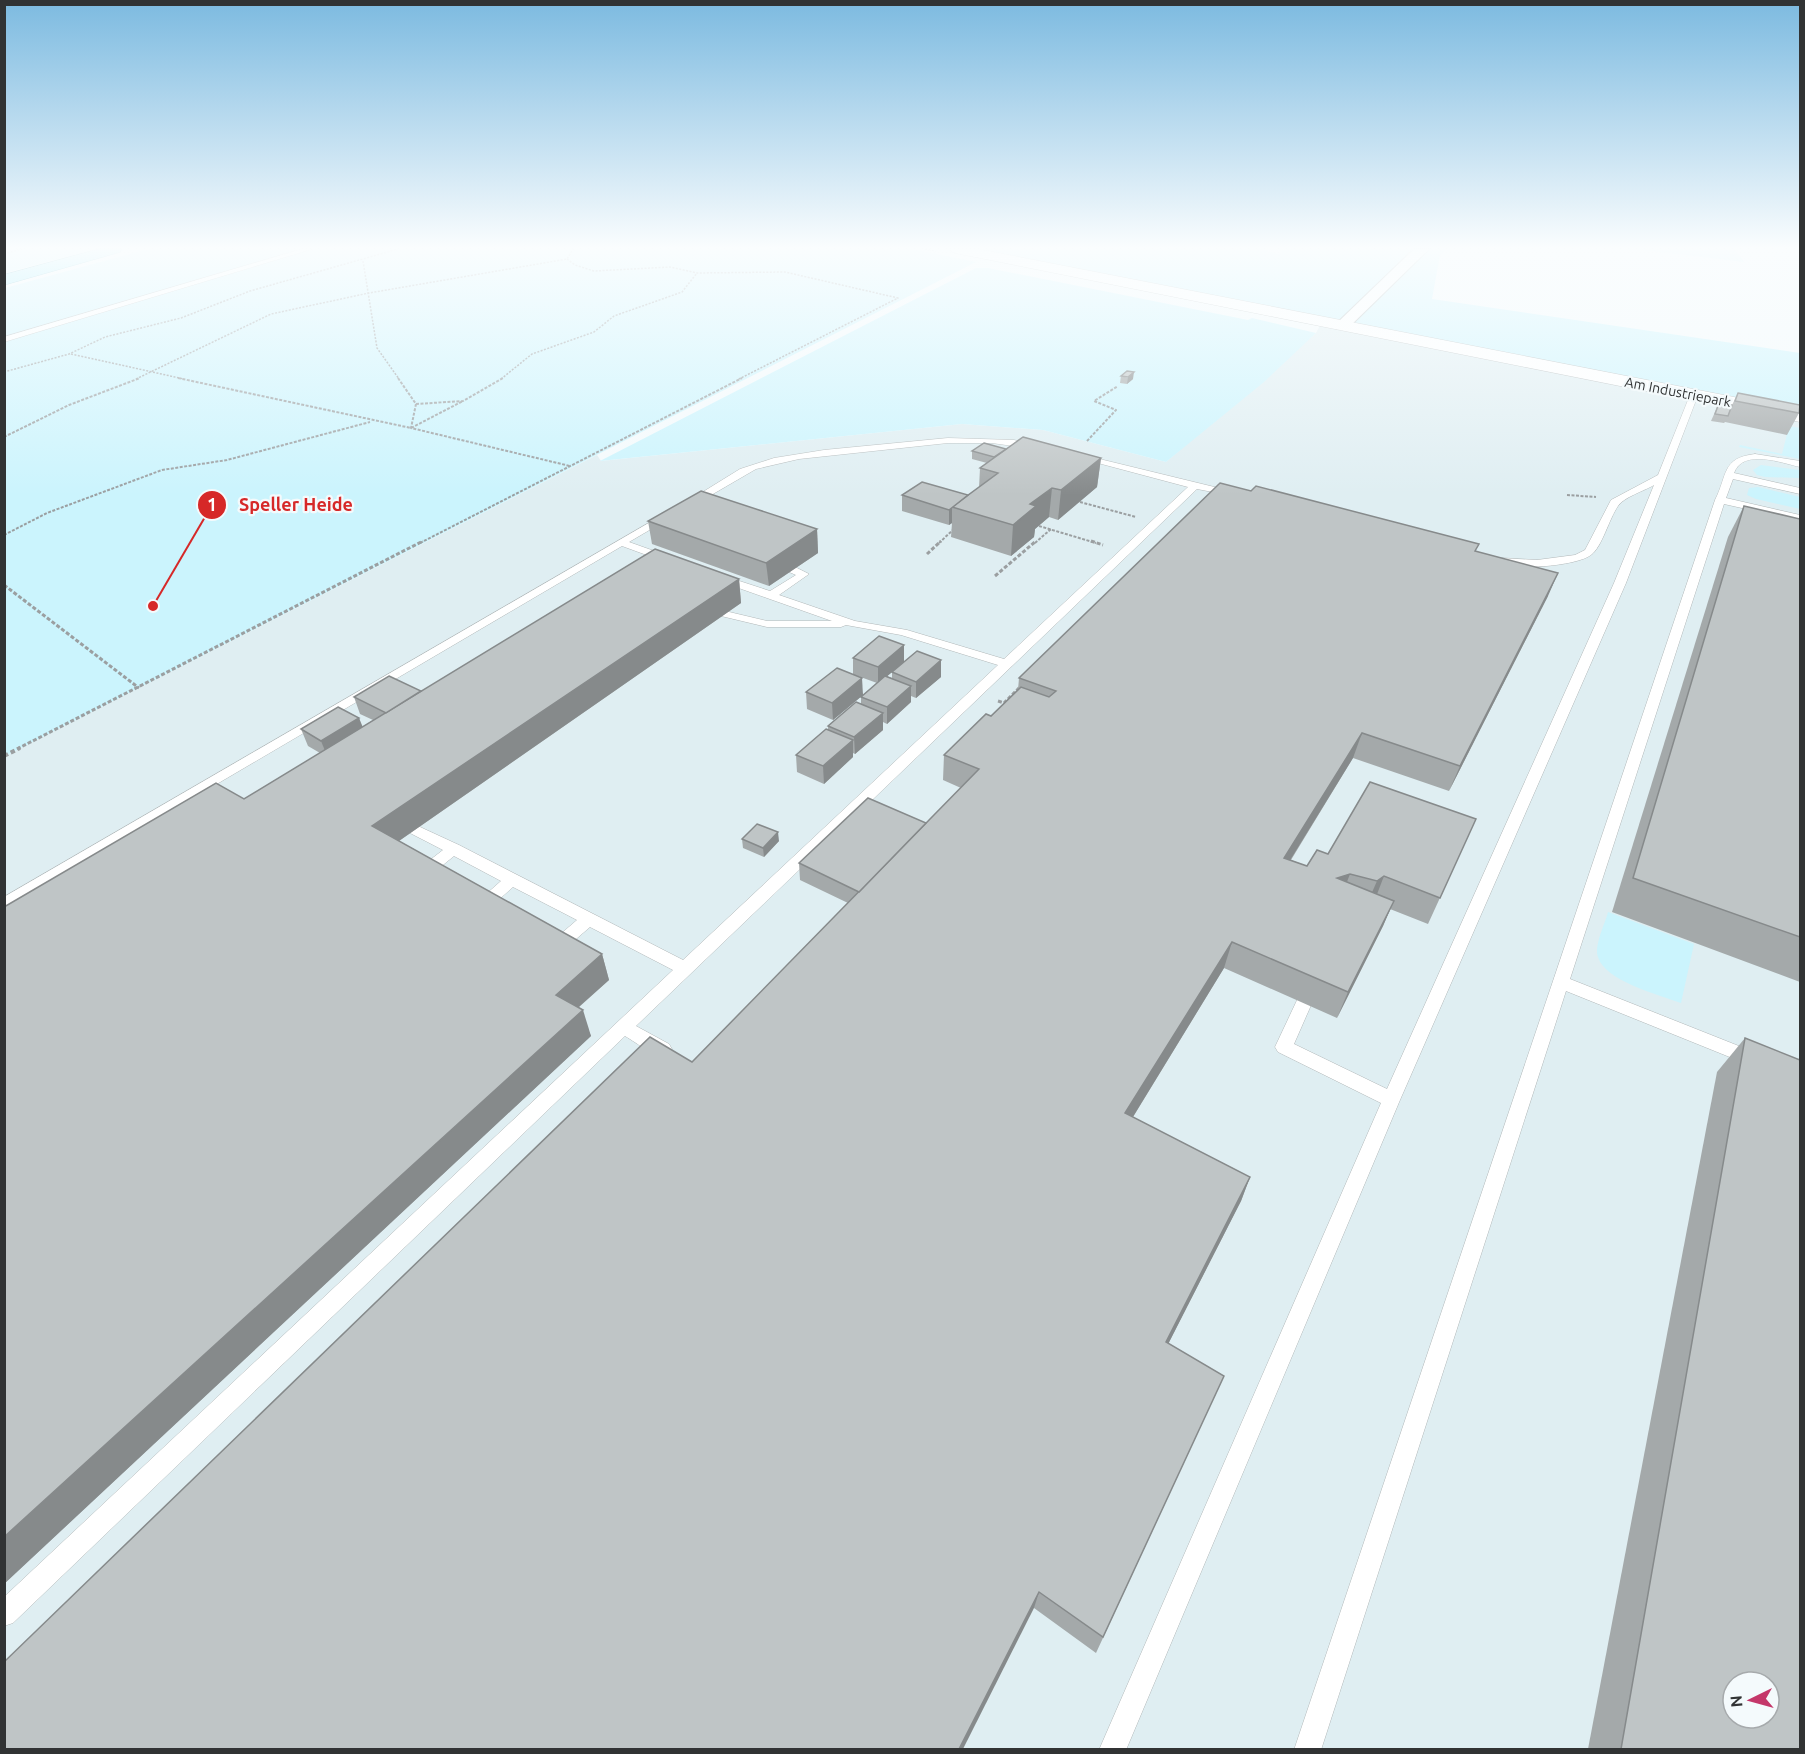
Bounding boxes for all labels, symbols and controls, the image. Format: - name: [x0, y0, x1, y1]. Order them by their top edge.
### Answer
- street label: Am Industriepark: [1623, 374, 1733, 410]
- callout: Speller Heide: [197, 487, 365, 523]
- text: 1: [207, 494, 217, 514]
- text: Speller Heide: [239, 494, 353, 514]
- north arrow: [1721, 1670, 1781, 1730]
- text: N: [1727, 1695, 1746, 1708]

